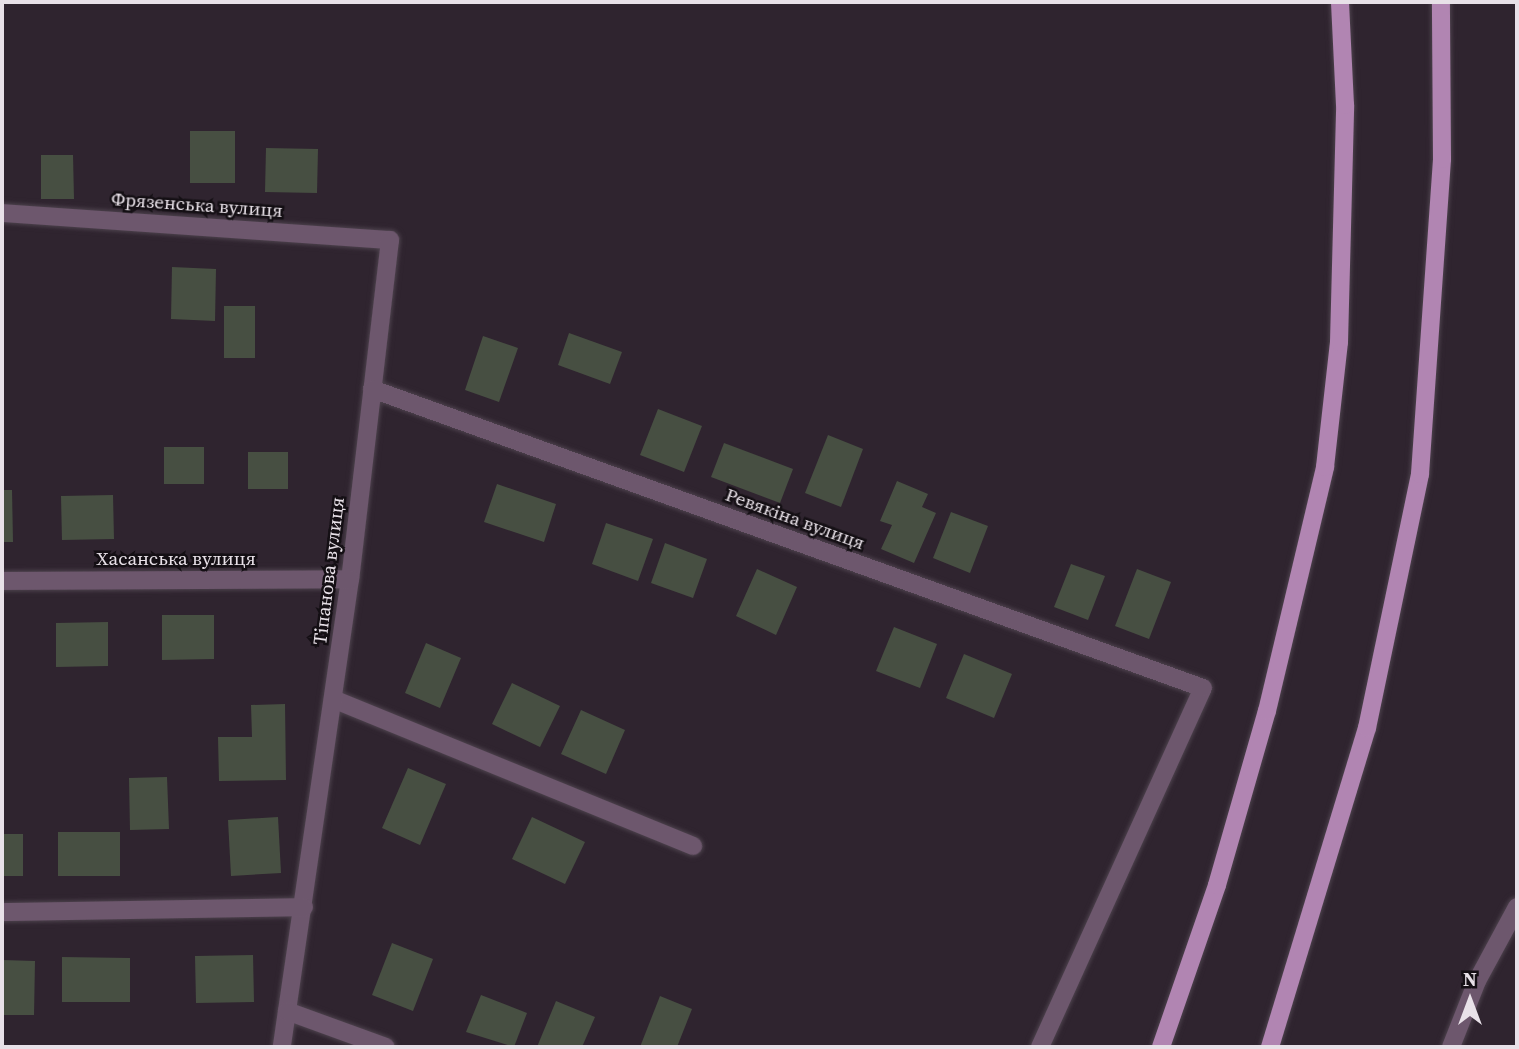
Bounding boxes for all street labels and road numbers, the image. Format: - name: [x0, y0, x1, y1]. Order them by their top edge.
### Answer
- street label: Фрязенська вулиця: [111, 188, 283, 222]
- street label: Ревякiна вулиця: [722, 483, 868, 555]
- street label: Тіпанова вулиця: [309, 496, 349, 646]
- street label: Хасанська вулиця: [96, 548, 256, 570]

